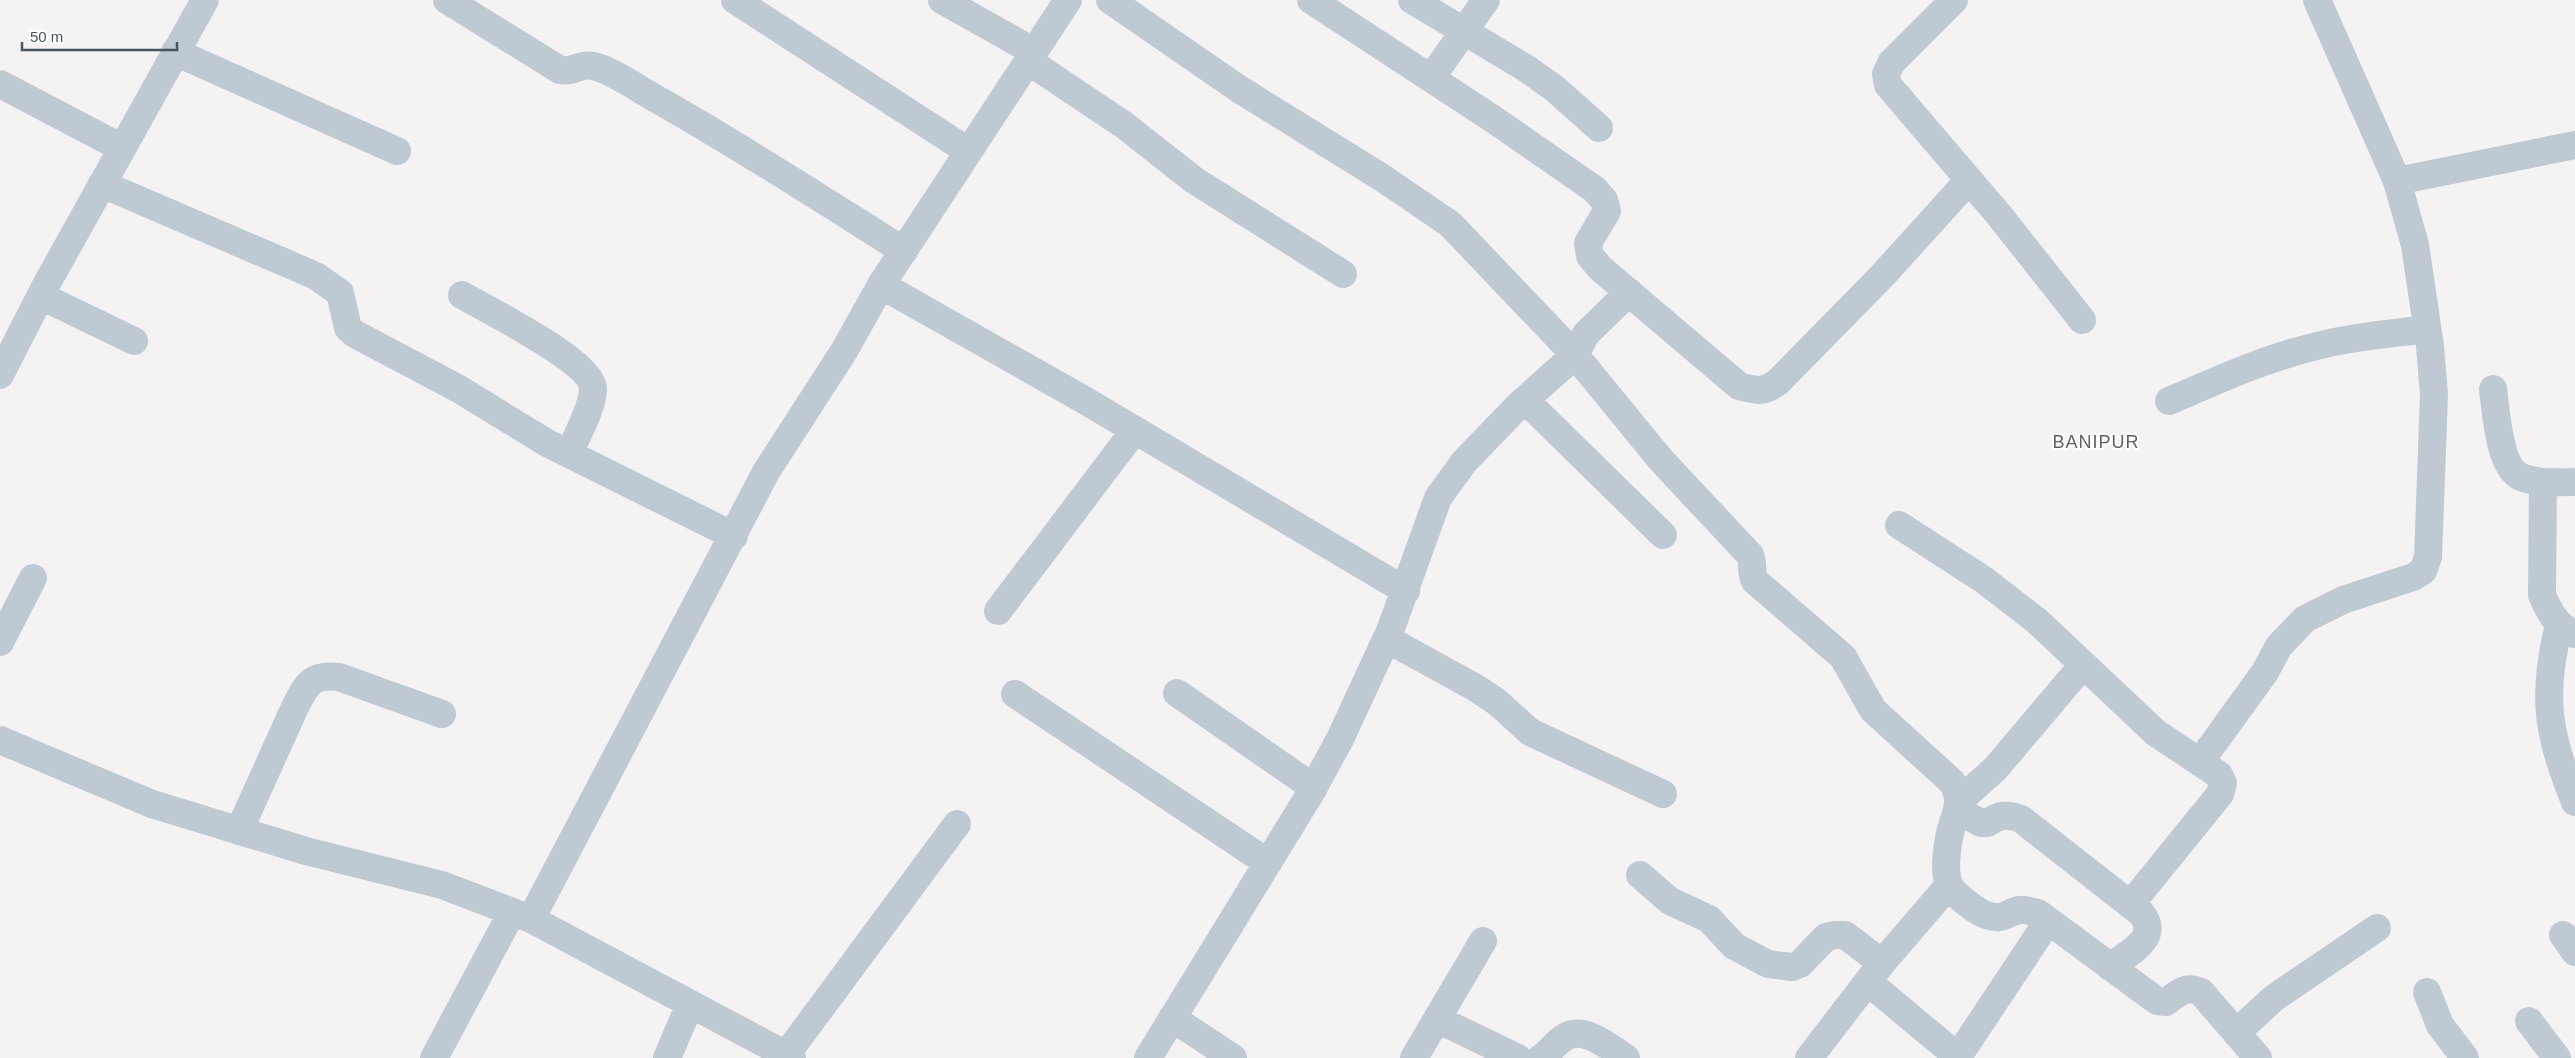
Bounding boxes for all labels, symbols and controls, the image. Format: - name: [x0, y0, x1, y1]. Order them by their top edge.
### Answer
- scale bar: [22, 20, 178, 52]
- text: 50 m: [30, 28, 63, 45]
- district label: BANIPUR: [2052, 432, 2140, 452]

